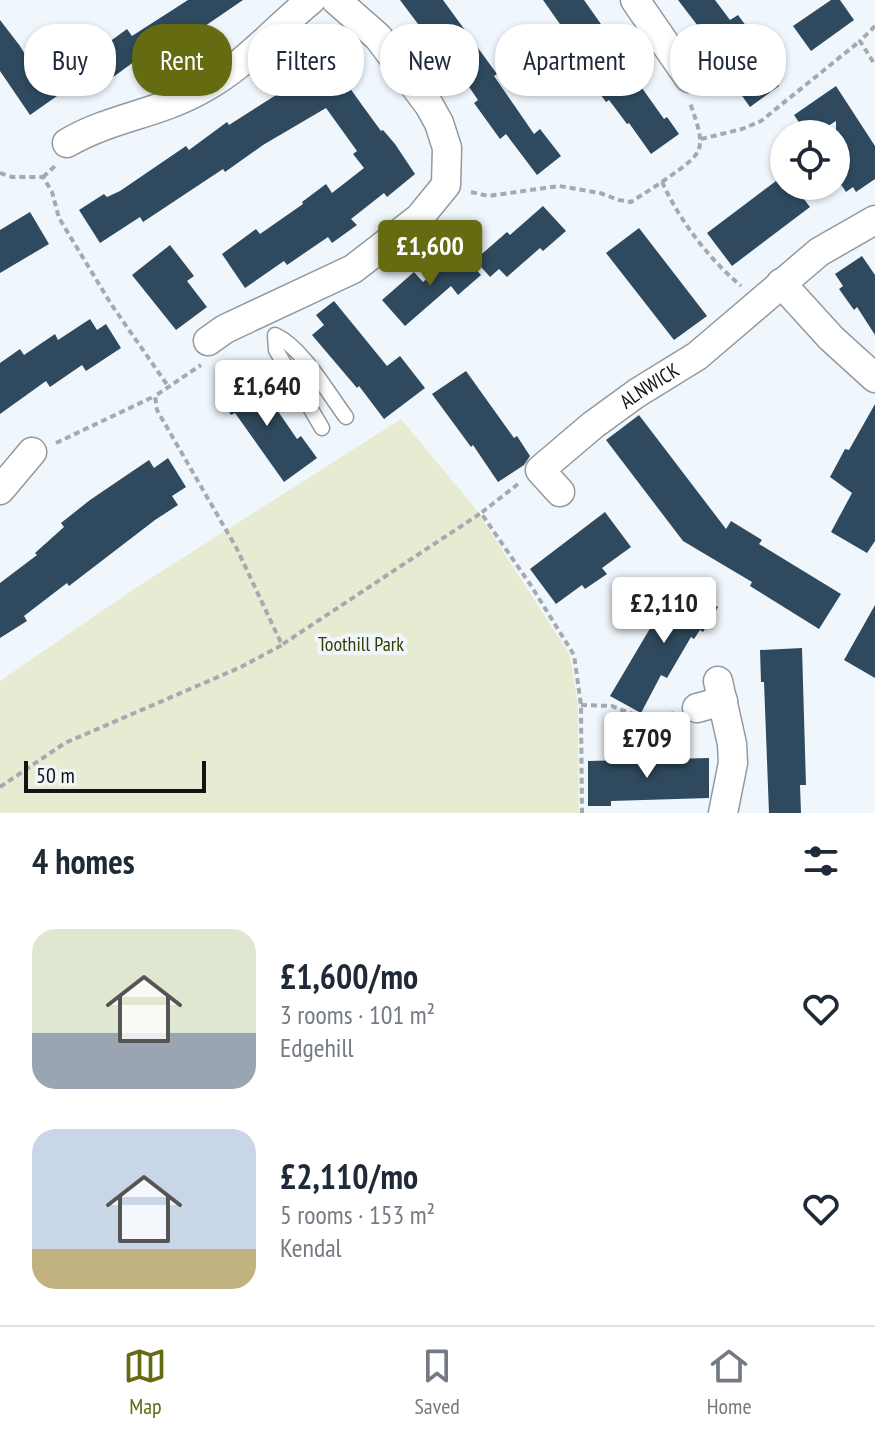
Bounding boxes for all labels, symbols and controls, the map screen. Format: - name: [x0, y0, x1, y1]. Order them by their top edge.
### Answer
- chip: Buy: [24, 24, 116, 96]
- chip: Rent: [132, 24, 232, 96]
- chip: Filters: [248, 24, 364, 96]
- chip: New: [380, 24, 479, 96]
- chip: Apartment: [495, 24, 654, 96]
- chip: House: [670, 24, 786, 96]
- map controls: [770, 120, 850, 200]
- button: locate: [770, 120, 850, 200]
- pin: £1,600: [365, 220, 495, 288]
- text: £1,600: [396, 229, 464, 262]
- street label: ALNWICK: [614, 357, 684, 414]
- pin: £1,640: [202, 360, 332, 428]
- text: £1,640: [233, 369, 301, 402]
- pin: £2,110: [599, 577, 729, 645]
- text: £2,110: [630, 586, 698, 619]
- park label: Toothill Park: [318, 631, 404, 657]
- pin: £709: [600, 712, 694, 780]
- text: £709: [622, 721, 672, 754]
- scale bar: [24, 757, 206, 793]
- text: 50 m: [36, 761, 75, 789]
- text: 4 homes: [32, 839, 135, 883]
- icon: filters: [799, 839, 843, 883]
- text: £1,600/mo: [280, 954, 418, 998]
- icon: home: [96, 961, 192, 1057]
- icon: heart: [799, 987, 843, 1031]
- text: 3 rooms · 101 m²: [280, 998, 435, 1031]
- text: Edgehill: [280, 1031, 354, 1064]
- text: £2,110/mo: [280, 1154, 418, 1198]
- icon: home: [96, 1161, 192, 1257]
- icon: heart: [799, 1187, 843, 1231]
- text: 5 rooms · 153 m²: [280, 1198, 435, 1231]
- text: Kendal: [280, 1231, 342, 1264]
- tab: Map: [123, 1344, 167, 1420]
- tab: Saved: [414, 1344, 460, 1420]
- tab: Home: [707, 1344, 752, 1420]

